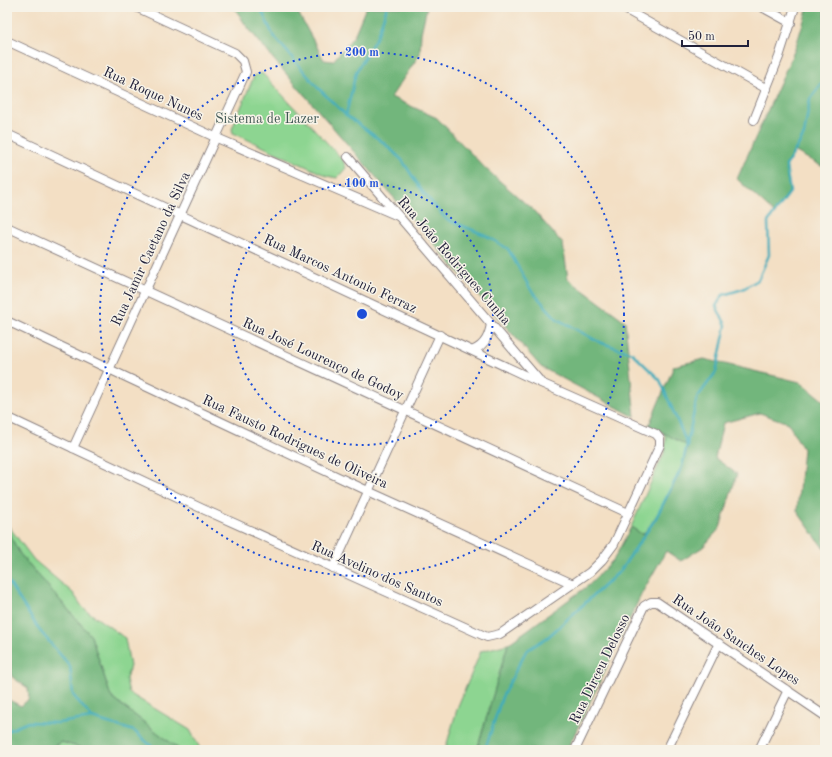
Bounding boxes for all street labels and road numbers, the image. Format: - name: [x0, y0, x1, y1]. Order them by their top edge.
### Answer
- street label: Rua Roque Nunes: [101, 65, 205, 123]
- street label: Rua Jamir Caetano da Silva: [109, 170, 193, 328]
- street label: Rua João Rodrigues Cunha: [395, 194, 513, 328]
- street label: Rua Marcos Antonio Ferraz: [261, 232, 419, 316]
- street label: Rua José Lourenço de Godoy: [240, 315, 406, 403]
- street label: Rua Fausto Rodrigues de Oliveira: [200, 393, 390, 491]
- street label: Rua Avelino dos Santos: [309, 539, 445, 609]
- street label: Rua João Sanches Lopes: [670, 592, 802, 688]
- street label: Rua Dirceu Delosso: [567, 612, 633, 726]

